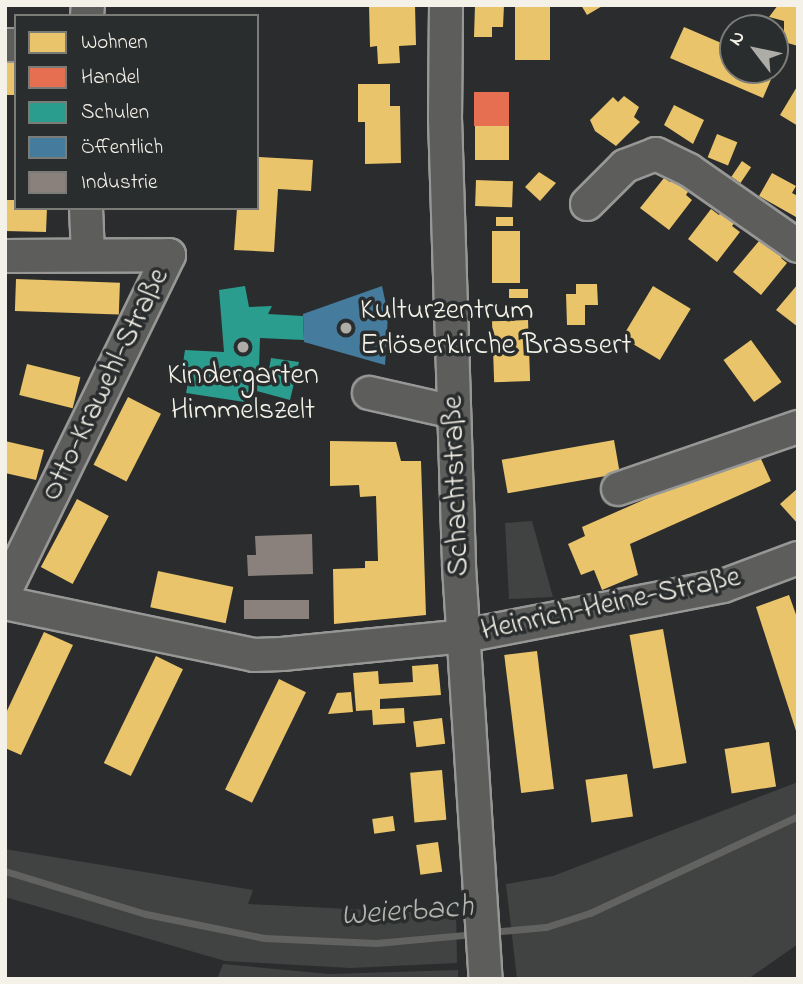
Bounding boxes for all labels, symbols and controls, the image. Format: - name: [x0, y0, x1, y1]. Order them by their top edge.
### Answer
- legend: [14, 14, 259, 210]
- north arrow: [719, 14, 789, 84]
- text: N: [723, 26, 752, 51]
- text: Wohnen: [81, 28, 148, 58]
- text: Handel: [81, 63, 140, 93]
- text: Schulen: [81, 98, 149, 128]
- text: Öffentlich: [81, 133, 163, 163]
- text: Industrie: [81, 168, 157, 198]
- street label: Otto-Krawehl-Straße: [34, 263, 178, 507]
- place label: Kulturzentrum Erlöserkirche Brassert: [360, 293, 632, 364]
- marker: Kulturzentrum Erlöserkirche Brassert: [338, 320, 354, 336]
- marker: Kindergarten Himmelszelt: [235, 339, 251, 355]
- place label: Kindergarten Himmelszelt: [167, 358, 319, 428]
- street label: Schachtstraße: [436, 395, 478, 577]
- street label: Heinrich-Heine-Straße: [478, 560, 744, 650]
- water label: Weierbach: [339, 889, 475, 937]

